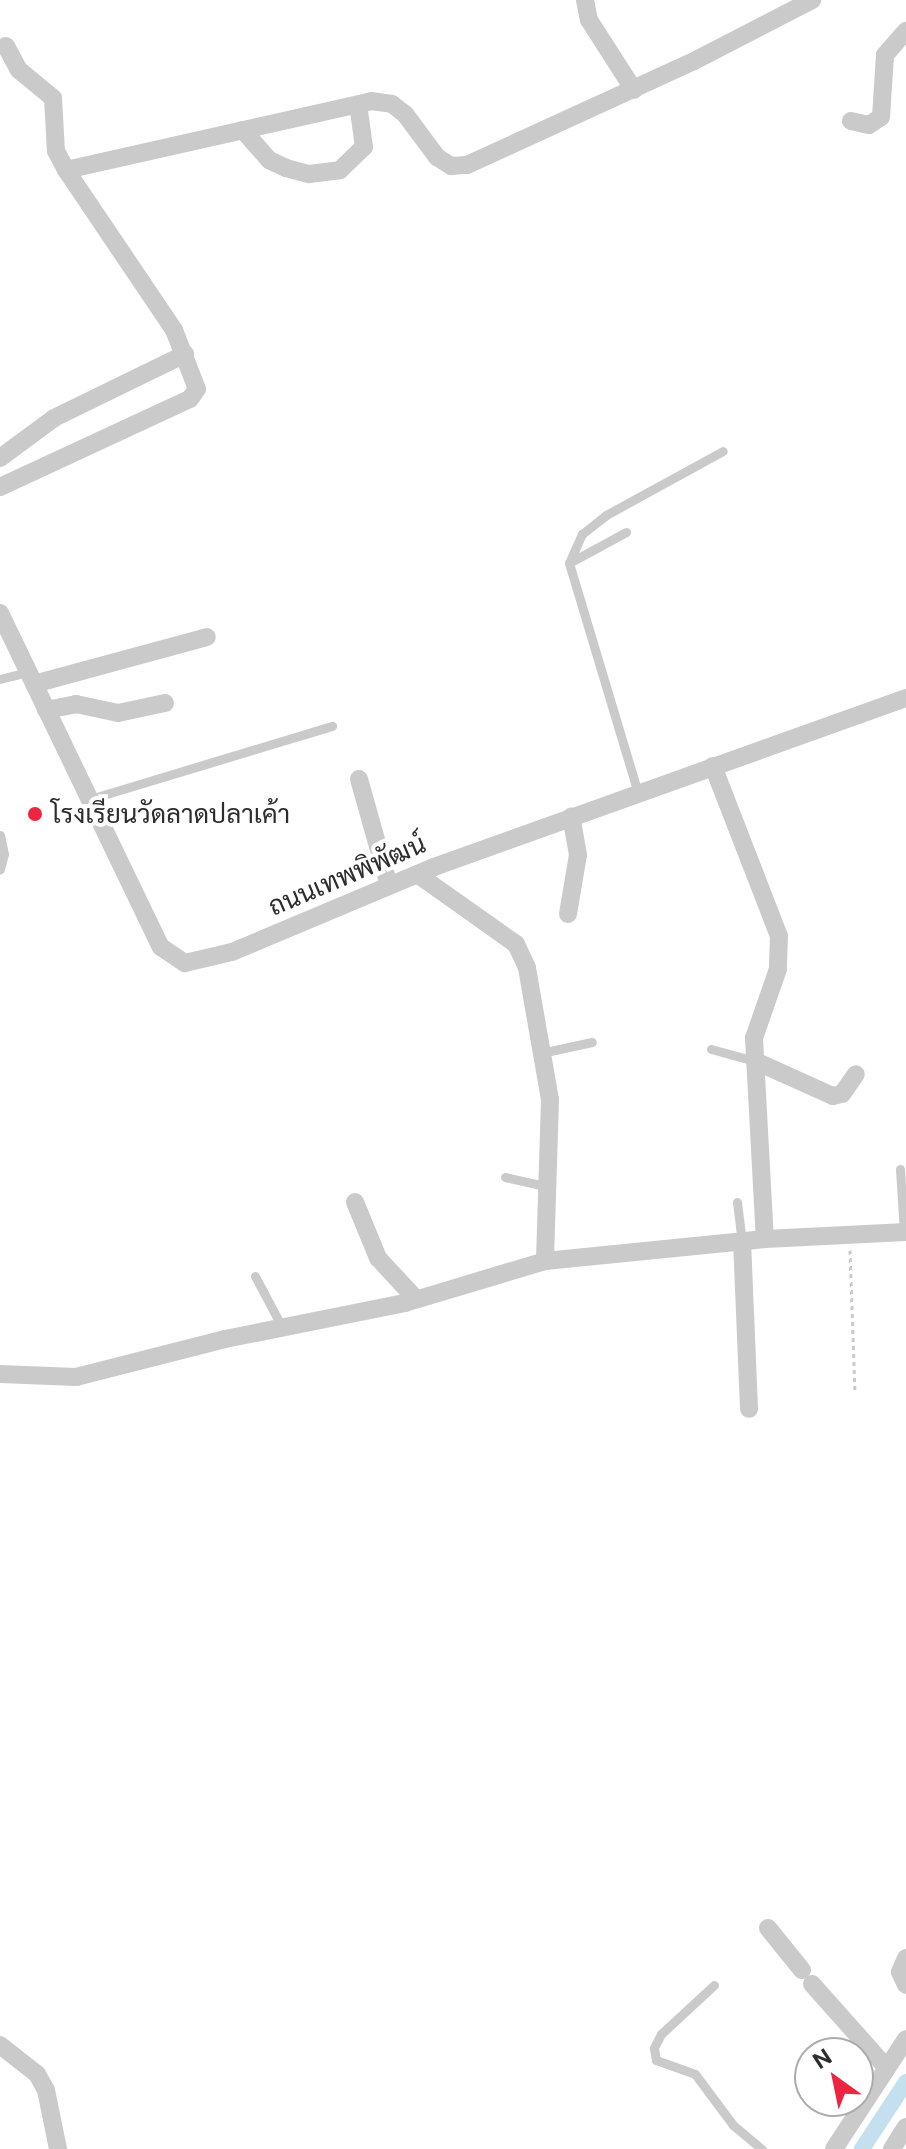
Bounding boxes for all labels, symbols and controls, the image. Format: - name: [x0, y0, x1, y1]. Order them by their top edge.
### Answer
- place label: โรงเรียนวัดลาดปลาเค้า: [51, 798, 290, 830]
- marker: โรงเรียนวัดลาดปลาเค้า: [26, 805, 44, 823]
- street label: ถนนเทพพิพัฒน์: [264, 828, 430, 922]
- north arrow: [794, 2037, 874, 2117]
- text: N: [808, 2043, 836, 2074]

